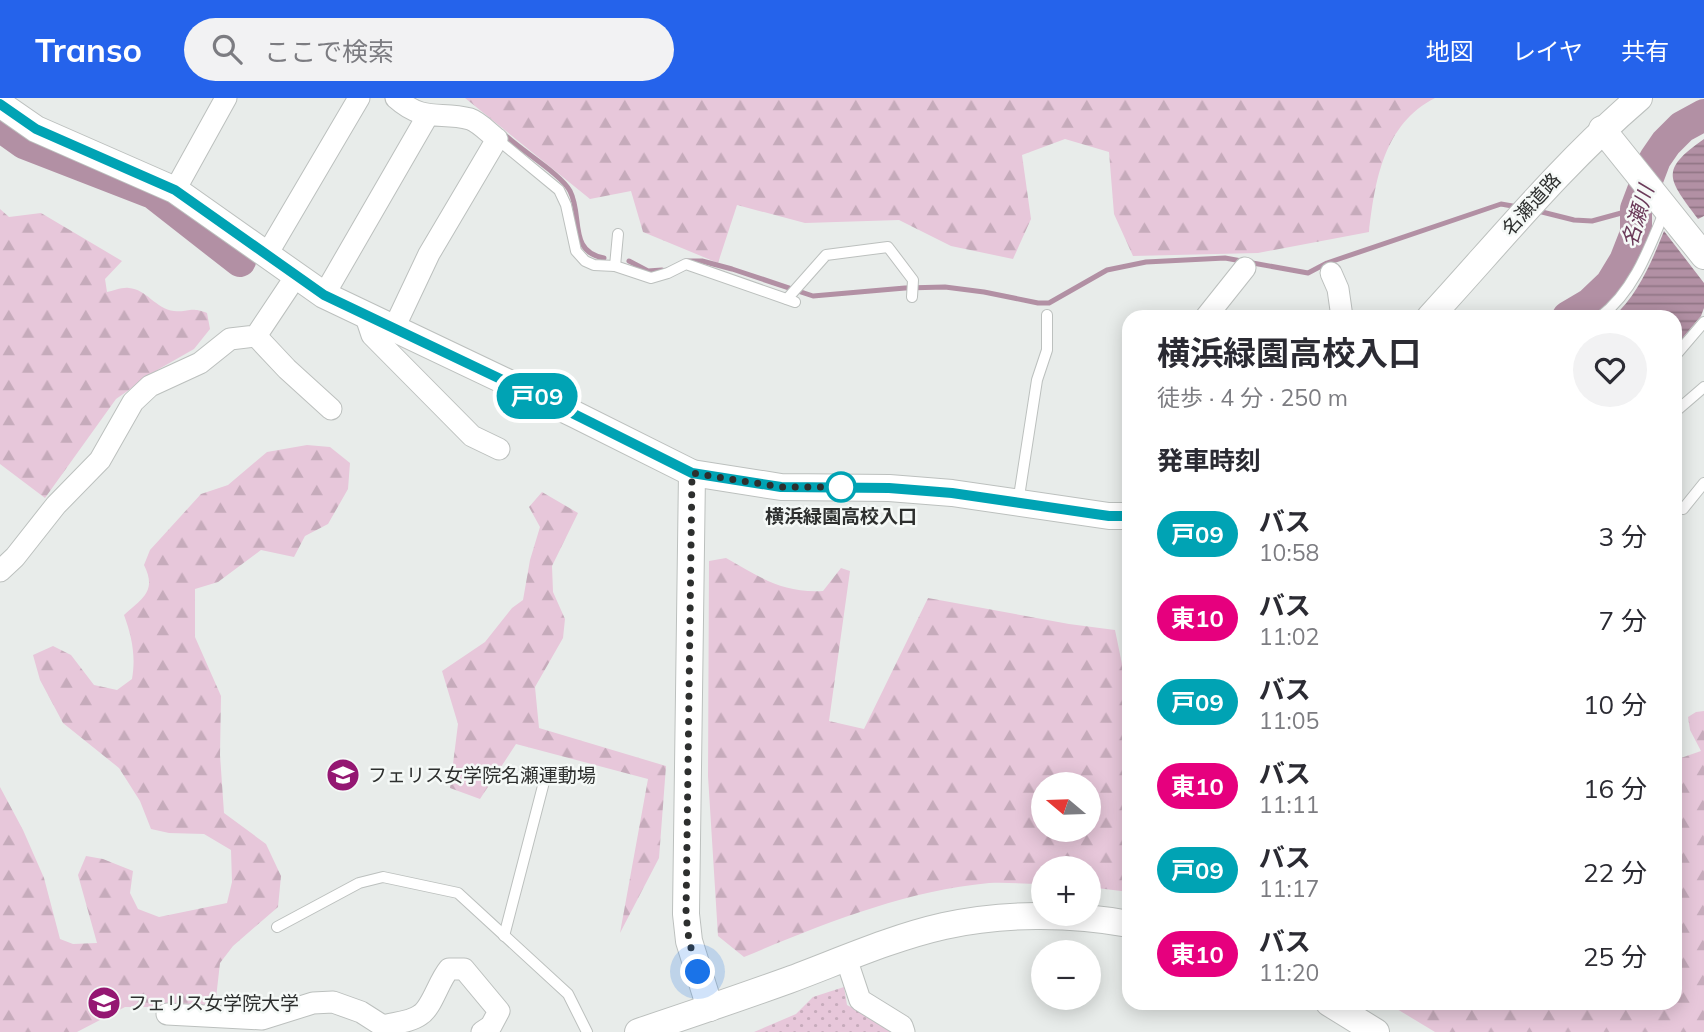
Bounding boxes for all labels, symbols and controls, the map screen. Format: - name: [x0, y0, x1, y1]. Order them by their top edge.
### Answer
- search box: [184, 18, 674, 81]
- text: Transo: [35, 29, 142, 70]
- icon: search: [208, 30, 246, 68]
- text: ここで検索: [264, 35, 394, 68]
- text: 地図: [1426, 36, 1474, 66]
- text: レイヤ: [1512, 36, 1583, 66]
- text: 共有: [1621, 36, 1669, 66]
- street label: 名瀬道路: [1497, 168, 1565, 240]
- water label: 名瀬川: [1615, 180, 1659, 250]
- text: 横浜緑園高校入口: [1157, 332, 1421, 373]
- button: heart: [1573, 333, 1647, 407]
- line badge: 戸09: [497, 373, 577, 419]
- text: 戸09: [511, 381, 563, 411]
- text: 徒歩 · 4 分 · 250 m: [1157, 383, 1348, 412]
- text: 発車時刻: [1157, 444, 1261, 477]
- marker: 横浜緑園高校入口: [826, 472, 856, 502]
- place label: 横浜緑園高校入口: [765, 504, 917, 528]
- text: バス: [1259, 505, 1311, 538]
- text: 戸09: [1171, 519, 1224, 549]
- text: 3 分: [1599, 520, 1647, 553]
- text: 10:58: [1259, 538, 1319, 567]
- text: バス: [1259, 589, 1311, 622]
- text: 東10: [1171, 603, 1224, 633]
- text: 7 分: [1599, 604, 1647, 637]
- text: 11:02: [1259, 622, 1319, 651]
- text: バス: [1259, 673, 1311, 706]
- text: 戸09: [1171, 687, 1224, 717]
- text: 10 分: [1583, 688, 1647, 721]
- text: 11:05: [1259, 706, 1319, 735]
- school or university icon: フェリス女学院名瀬運動場: [324, 756, 362, 794]
- text: バス: [1259, 757, 1311, 790]
- place label: フェリス女学院名瀬運動場: [368, 763, 596, 787]
- text: 東10: [1171, 771, 1224, 801]
- north arrow: [1031, 772, 1101, 842]
- map controls: [1031, 772, 1101, 1010]
- text: 16 分: [1583, 772, 1647, 805]
- text: 11:11: [1259, 790, 1319, 819]
- text: バス: [1259, 841, 1311, 874]
- text: 戸09: [1171, 855, 1224, 885]
- button: +: [1031, 856, 1101, 926]
- text: 22 分: [1583, 856, 1647, 889]
- text: 11:17: [1259, 874, 1319, 903]
- text: バス: [1259, 925, 1311, 958]
- text: 東10: [1171, 939, 1224, 969]
- button: −: [1031, 940, 1101, 1010]
- text: 25 分: [1583, 940, 1647, 973]
- your location: [680, 954, 715, 989]
- text: 11:20: [1259, 958, 1319, 987]
- school or university icon: フェリス女学院大学: [85, 984, 123, 1022]
- place label: フェリス女学院大学: [128, 991, 299, 1015]

